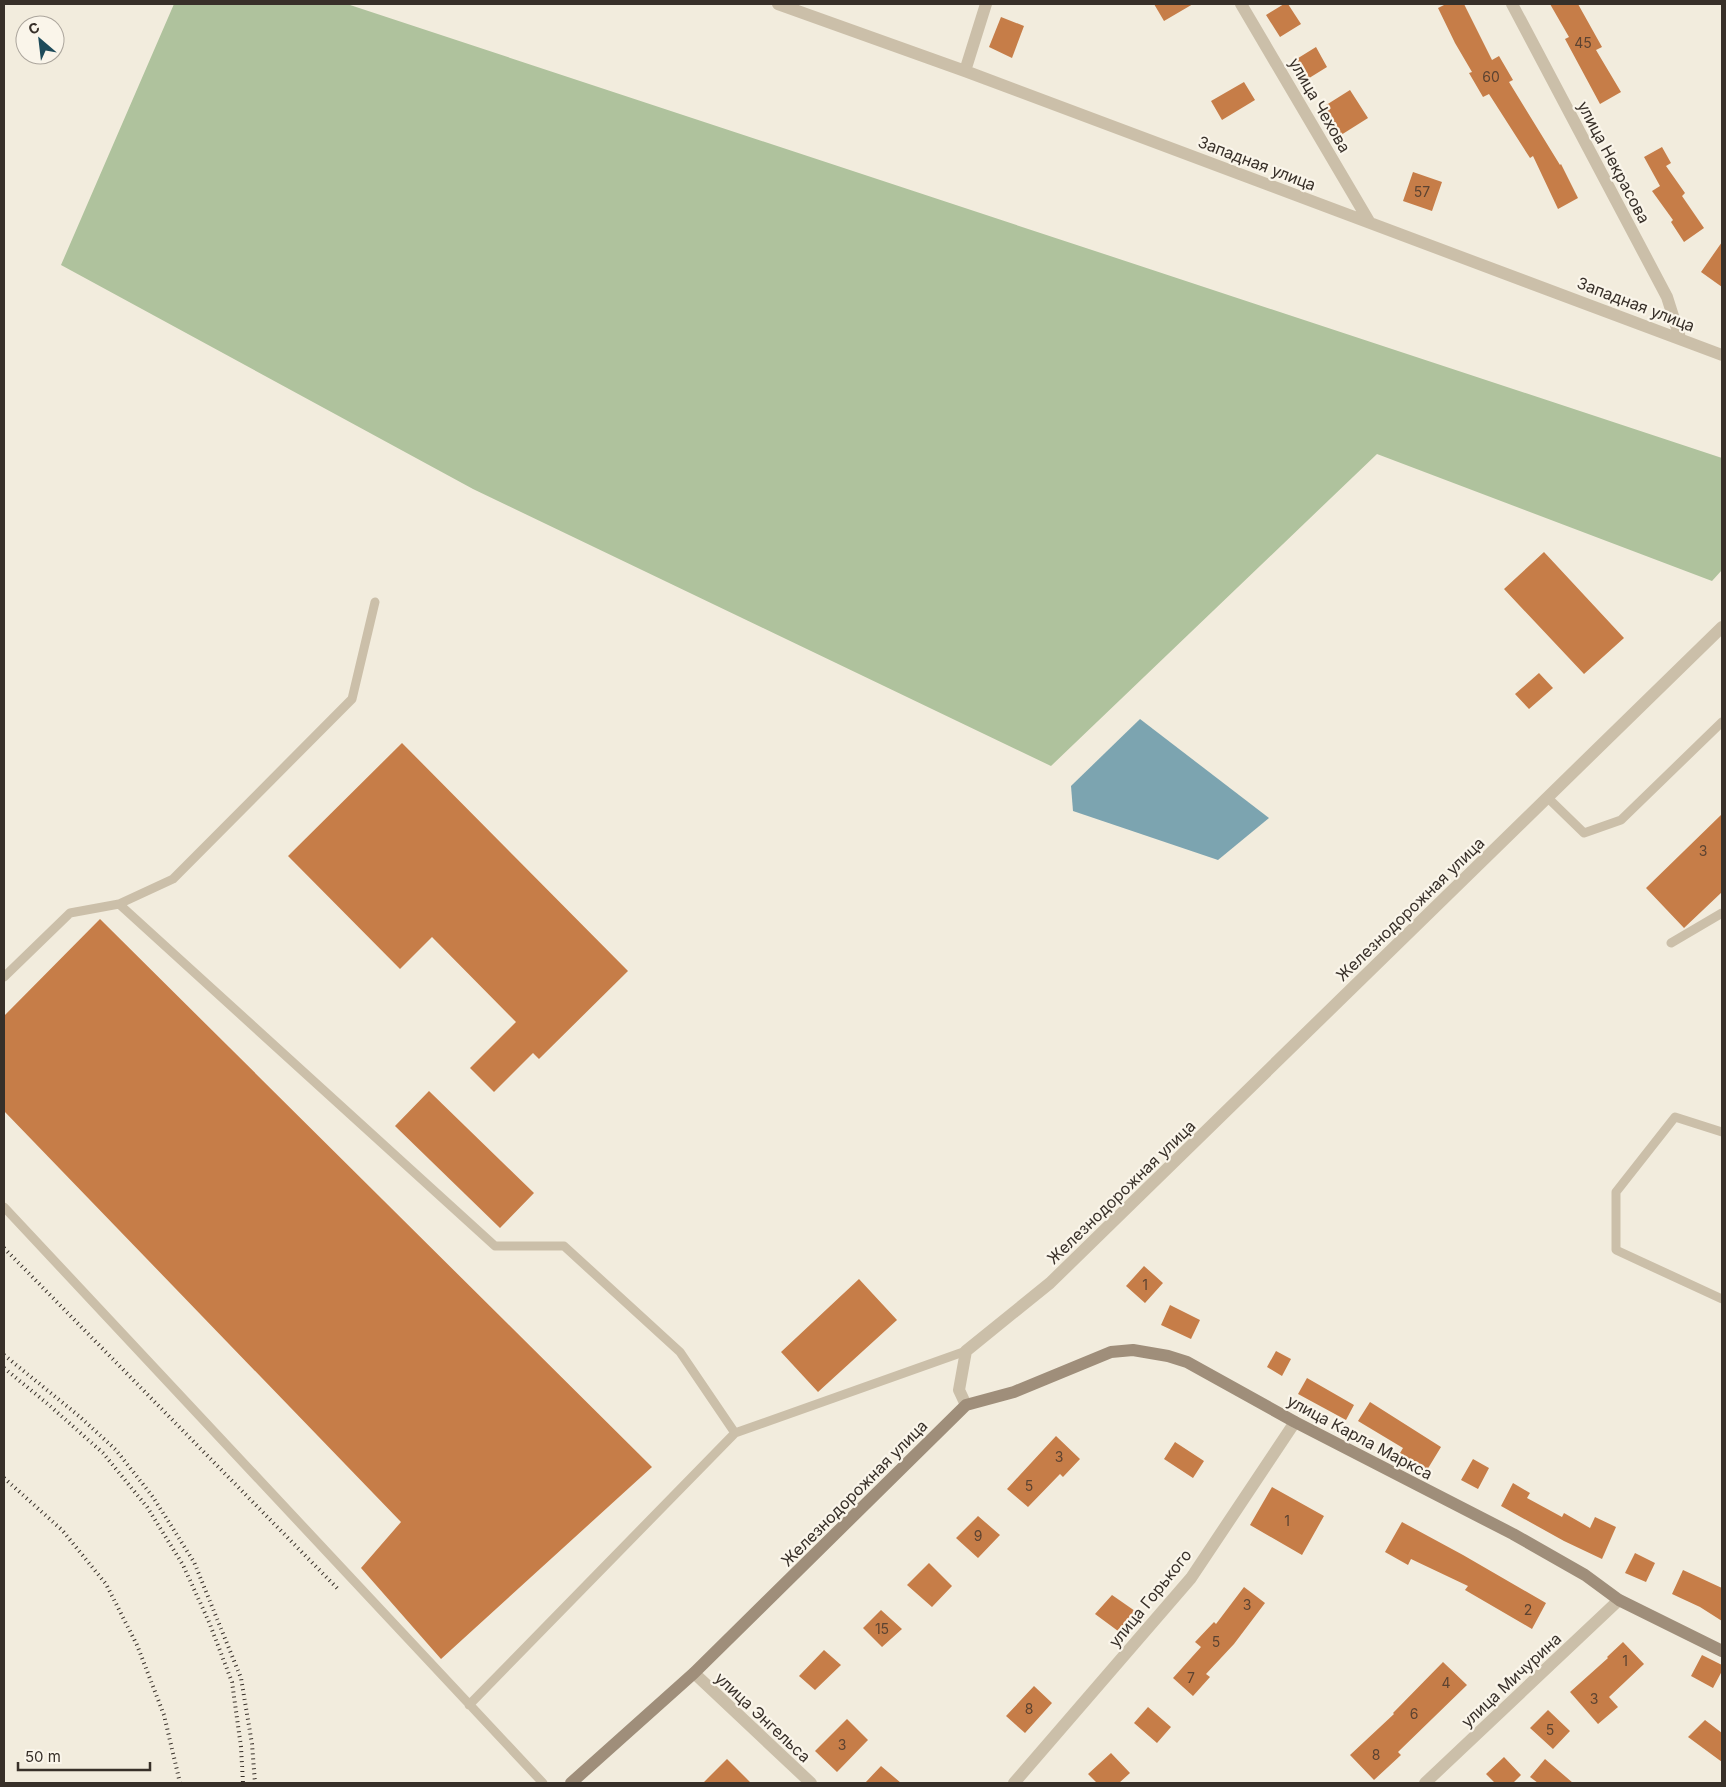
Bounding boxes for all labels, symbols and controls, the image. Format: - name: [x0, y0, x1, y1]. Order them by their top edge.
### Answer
- north arrow: [15, 15, 65, 65]
- text: С: [25, 18, 42, 38]
- house number: 45: [1574, 34, 1592, 51]
- street label: улица Чехова: [1285, 54, 1355, 156]
- house number: 60: [1482, 68, 1500, 85]
- street label: улица Некрасова: [1573, 97, 1655, 227]
- street label: Западная улица: [1195, 131, 1319, 195]
- house number: 57: [1414, 183, 1430, 200]
- street label: Западная улица: [1574, 272, 1698, 336]
- street label: Железнодорожная улица: [1332, 833, 1488, 985]
- house number: 3: [1699, 842, 1707, 859]
- street label: Железнодорожная улица: [1043, 1116, 1199, 1268]
- house number: 1: [1142, 1276, 1148, 1293]
- street label: улица Карла Маркса: [1284, 1390, 1436, 1484]
- street label: Железнодорожная улица: [777, 1416, 931, 1570]
- house number: 3: [1055, 1448, 1063, 1465]
- house number: 5: [1025, 1477, 1033, 1494]
- house number: 1: [1284, 1512, 1290, 1529]
- house number: 9: [974, 1527, 982, 1544]
- street label: улица Горького: [1104, 1545, 1196, 1651]
- house number: 3: [1243, 1596, 1251, 1613]
- house number: 2: [1524, 1601, 1532, 1618]
- house number: 15: [875, 1620, 889, 1637]
- street label: улица Мичурина: [1457, 1628, 1565, 1732]
- house number: 5: [1212, 1633, 1220, 1650]
- house number: 1: [1622, 1652, 1628, 1669]
- street label: улица Энгельса: [711, 1668, 815, 1766]
- house number: 7: [1187, 1669, 1195, 1686]
- house number: 4: [1441, 1674, 1451, 1691]
- house number: 3: [1590, 1690, 1598, 1707]
- house number: 8: [1025, 1700, 1033, 1717]
- house number: 6: [1410, 1705, 1418, 1722]
- house number: 5: [1546, 1721, 1554, 1738]
- house number: 3: [838, 1736, 846, 1753]
- scale bar: [18, 1740, 150, 1772]
- house number: 8: [1372, 1746, 1380, 1763]
- text: 50 m: [25, 1747, 61, 1766]

